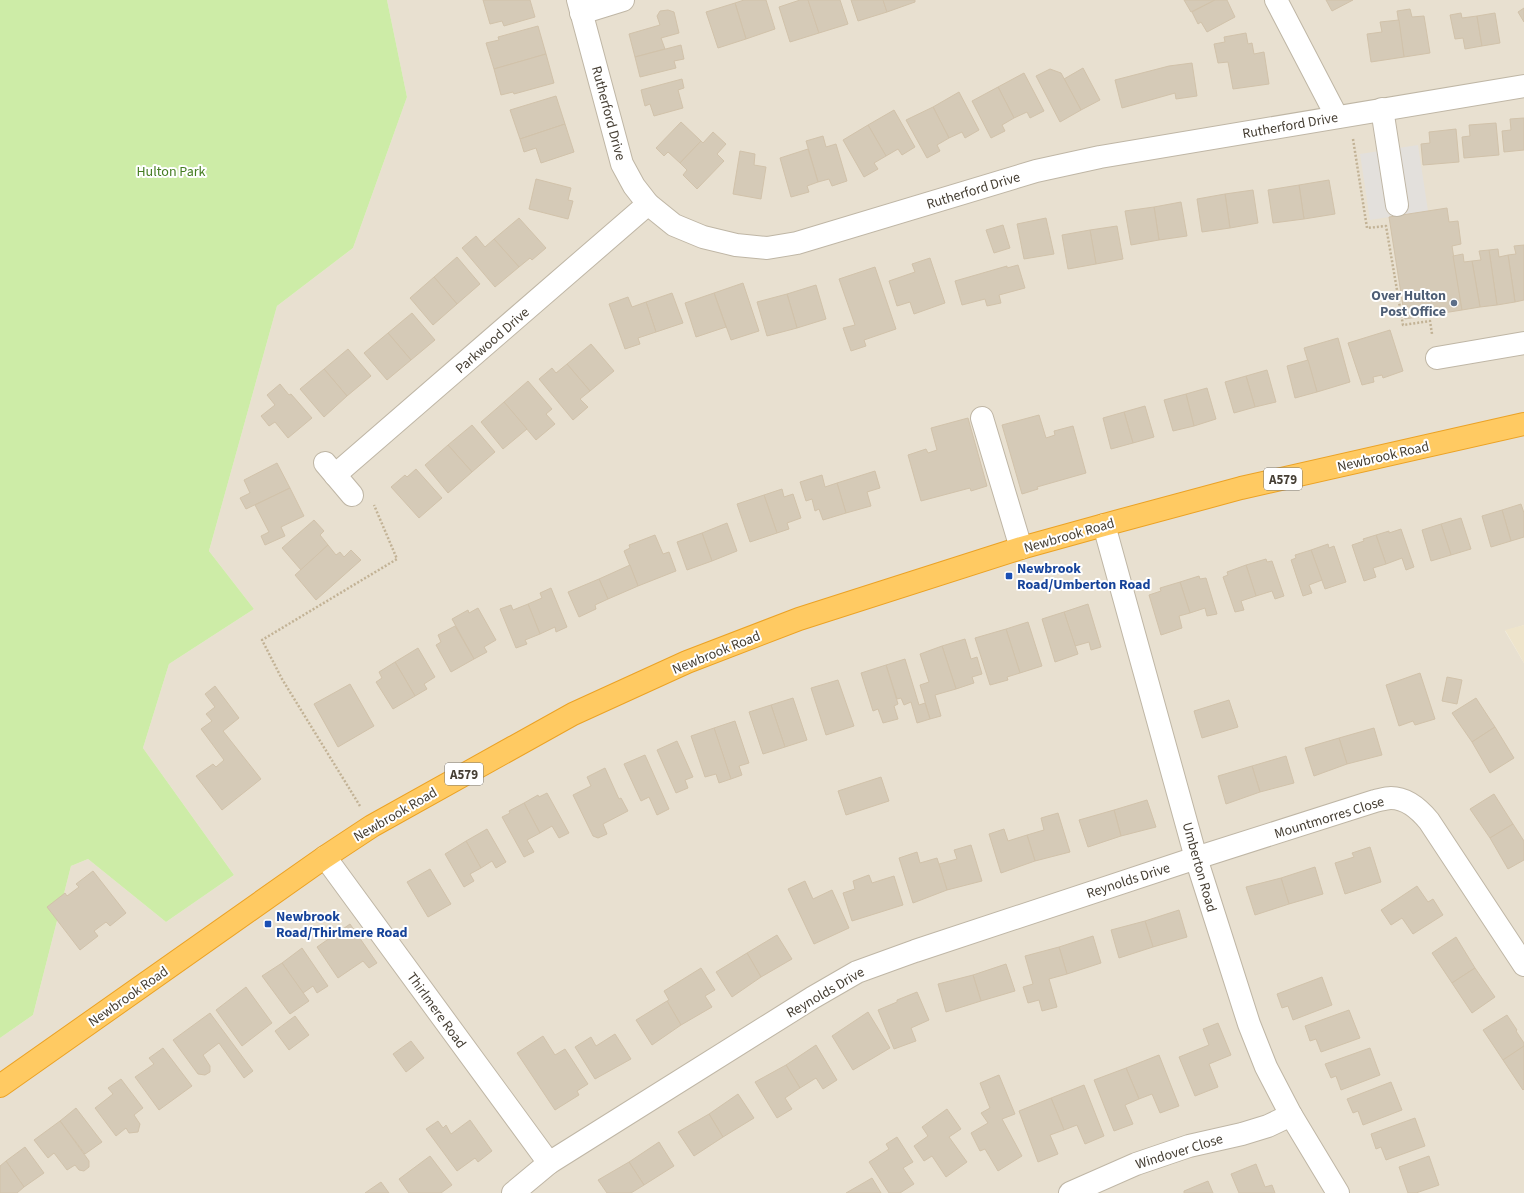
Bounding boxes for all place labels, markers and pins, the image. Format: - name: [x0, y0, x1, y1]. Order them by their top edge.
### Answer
- place label: Over Hulton Post Office: [1371, 286, 1446, 322]
- marker: Over Hulton Post Office: [1449, 298, 1459, 308]
- place label: Newbrook Road/Umberton Road: [1017, 559, 1151, 595]
- marker: Newbrook Road/Umberton Road: [1004, 571, 1014, 581]
- place label: Newbrook Road/Thirlmere Road: [276, 907, 408, 943]
- marker: Newbrook Road/Thirlmere Road: [263, 919, 273, 929]

